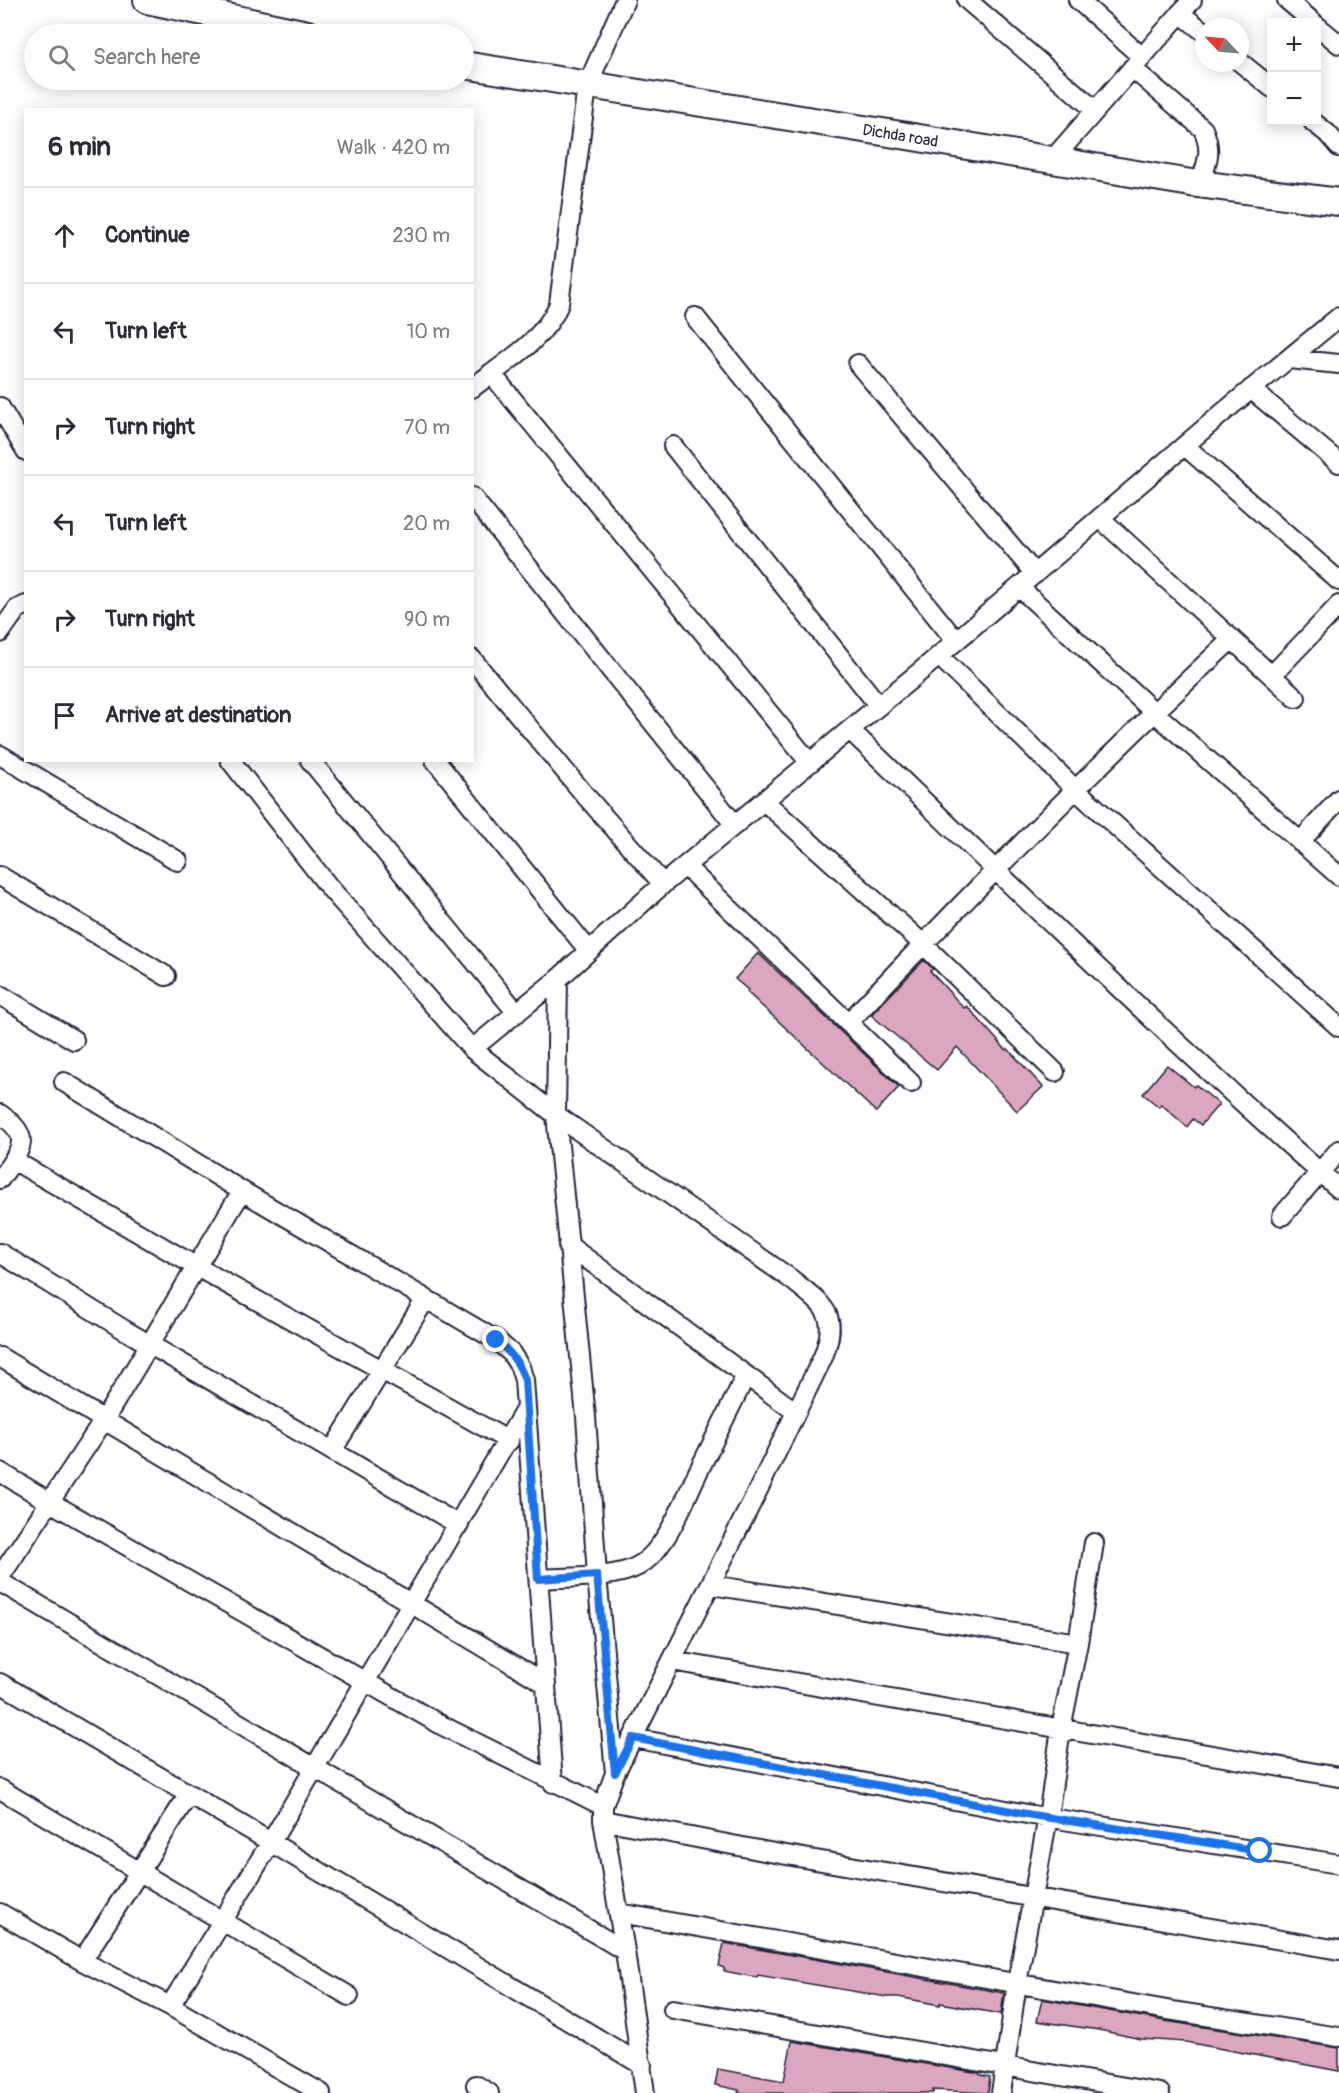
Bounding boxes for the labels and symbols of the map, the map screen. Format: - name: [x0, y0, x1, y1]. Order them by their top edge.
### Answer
- north arrow: [1195, 18, 1249, 72]
- street label: Dichda road: [861, 120, 940, 152]
- route end: [482, 1326, 508, 1352]
- route start: [1246, 1837, 1272, 1863]

